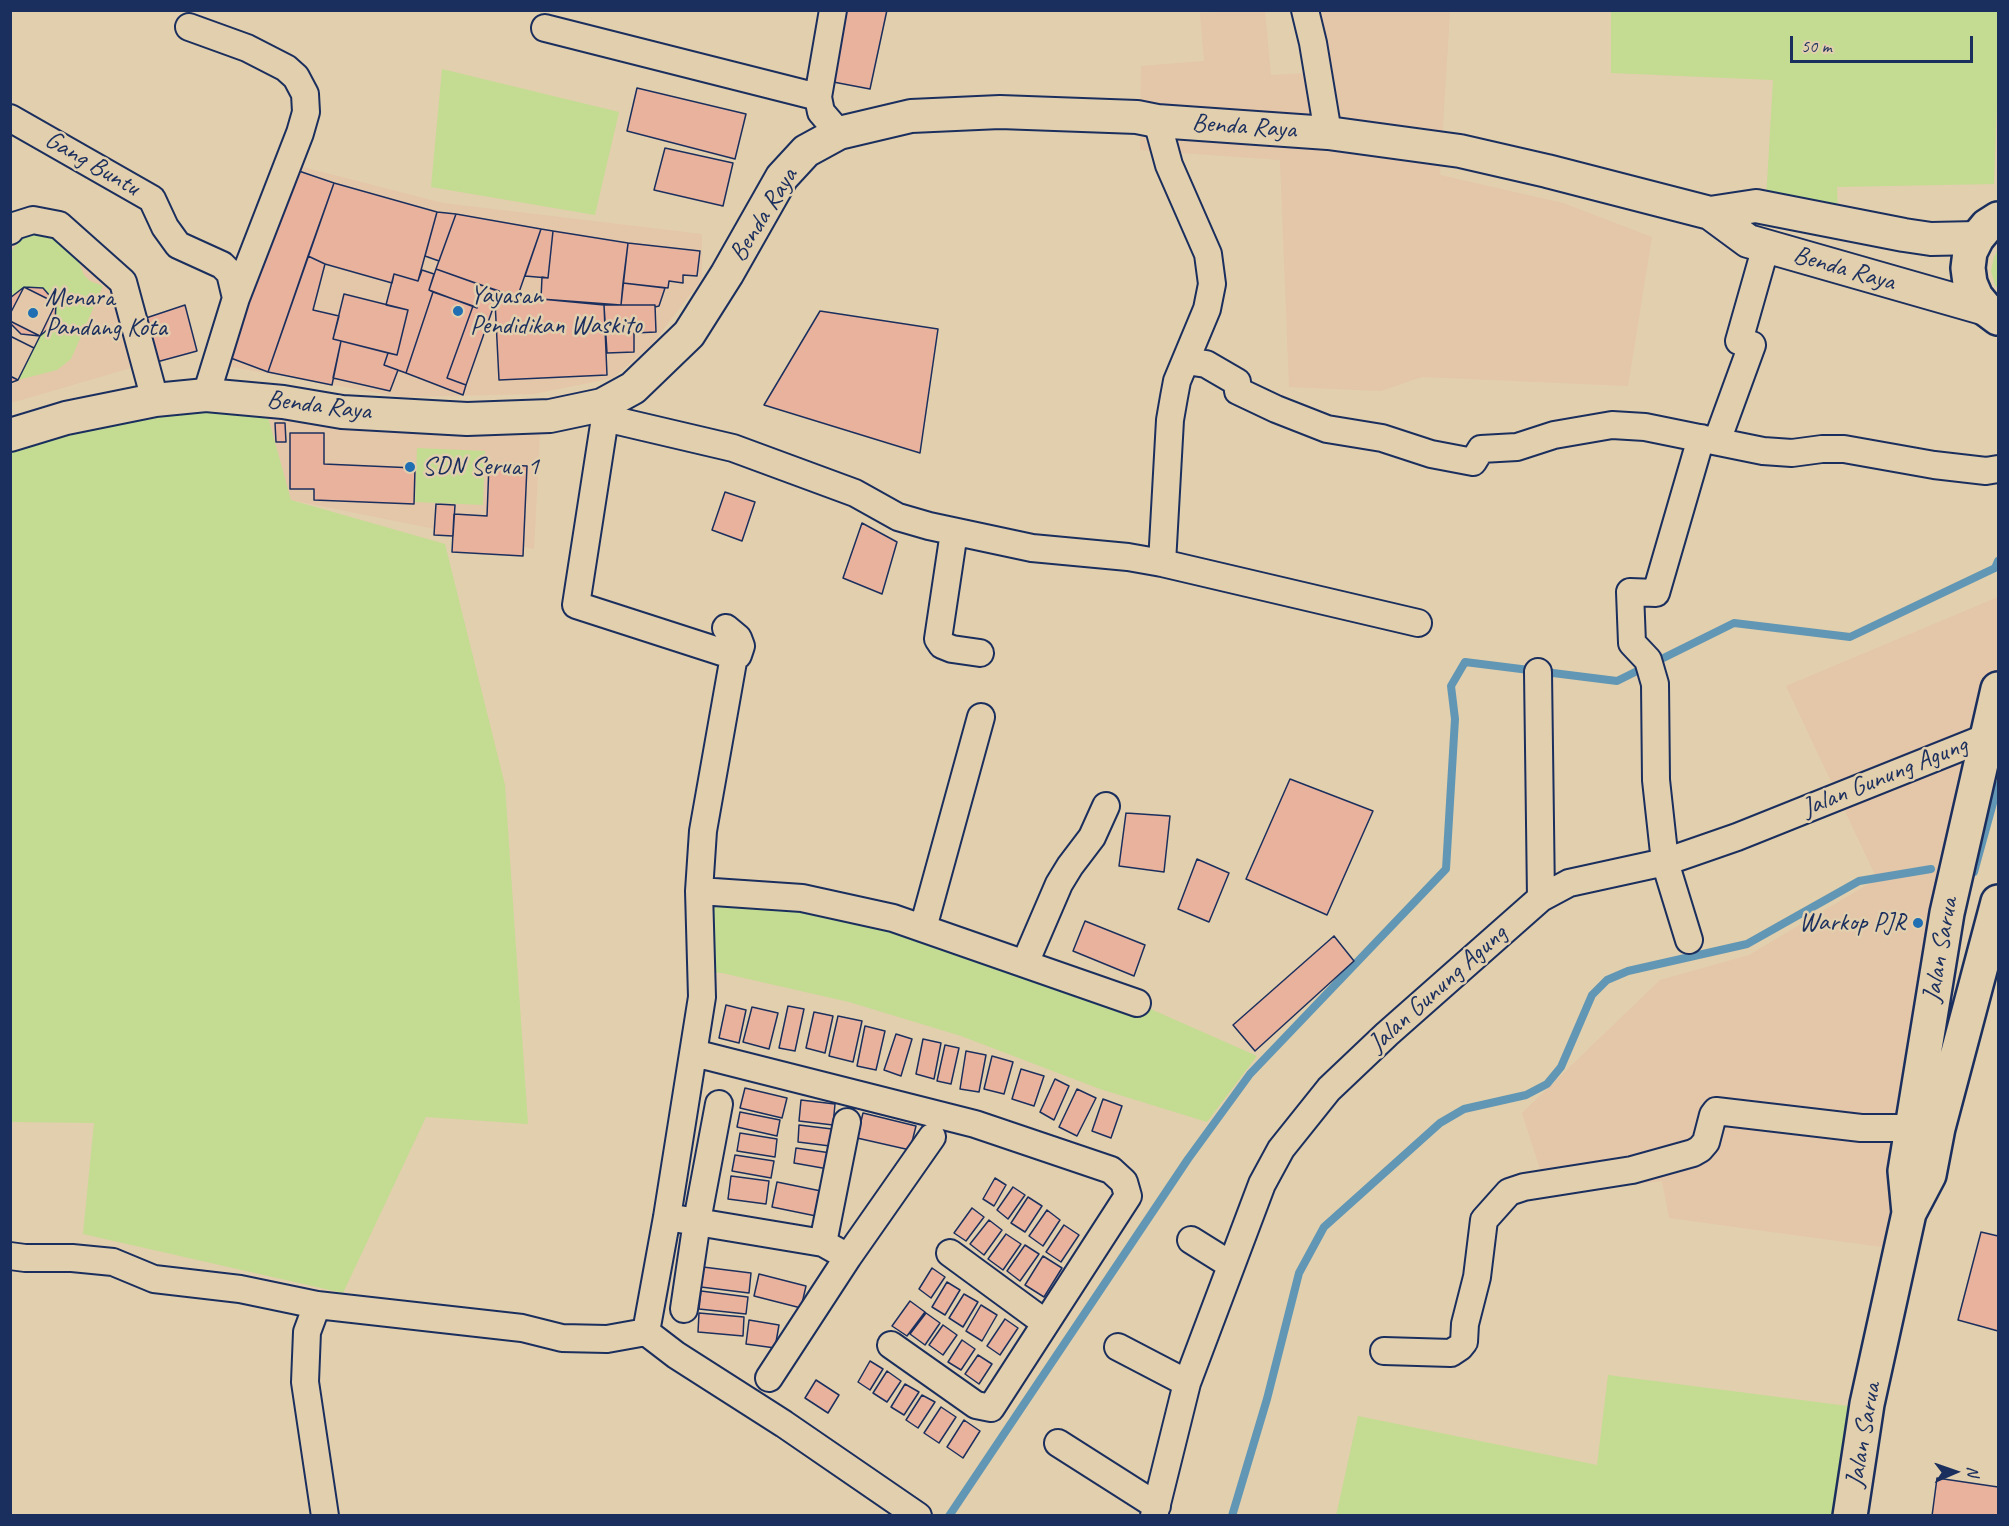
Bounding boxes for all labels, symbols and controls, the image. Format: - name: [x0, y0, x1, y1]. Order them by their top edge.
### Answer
- scale bar: [1793, 24, 1976, 62]
- text: 50 m: [1801, 35, 1832, 57]
- street label: Benda Raya: [1191, 108, 1297, 146]
- street label: Gang Buntu: [39, 124, 145, 204]
- street label: Benda Raya: [723, 162, 805, 268]
- street label: Benda Raya: [1790, 240, 1898, 298]
- place label: Yayasan Pendidikan Waskito: [470, 280, 642, 342]
- place label: Menara Pandang Kota: [45, 282, 167, 344]
- marker: Yayasan Pendidikan Waskito: [451, 304, 465, 318]
- marker: Menara Pandang Kota: [26, 306, 40, 320]
- street label: Benda Raya: [265, 384, 373, 428]
- place label: SDN Serua 1: [422, 451, 539, 483]
- marker: SDN Serua 1: [403, 460, 417, 474]
- street label: Jalan Gunung Agung: [1798, 730, 1972, 824]
- street label: Jalan Sarua: [1916, 895, 1966, 1005]
- place label: Warkop PJR: [1799, 907, 1906, 939]
- marker: Warkop PJR: [1911, 916, 1925, 930]
- street label: Jalan Gunung Agung: [1362, 919, 1514, 1059]
- street label: Jalan Sarua: [1839, 1380, 1889, 1490]
- north arrow: [1925, 1442, 1985, 1502]
- text: N: [1963, 1466, 1983, 1477]

